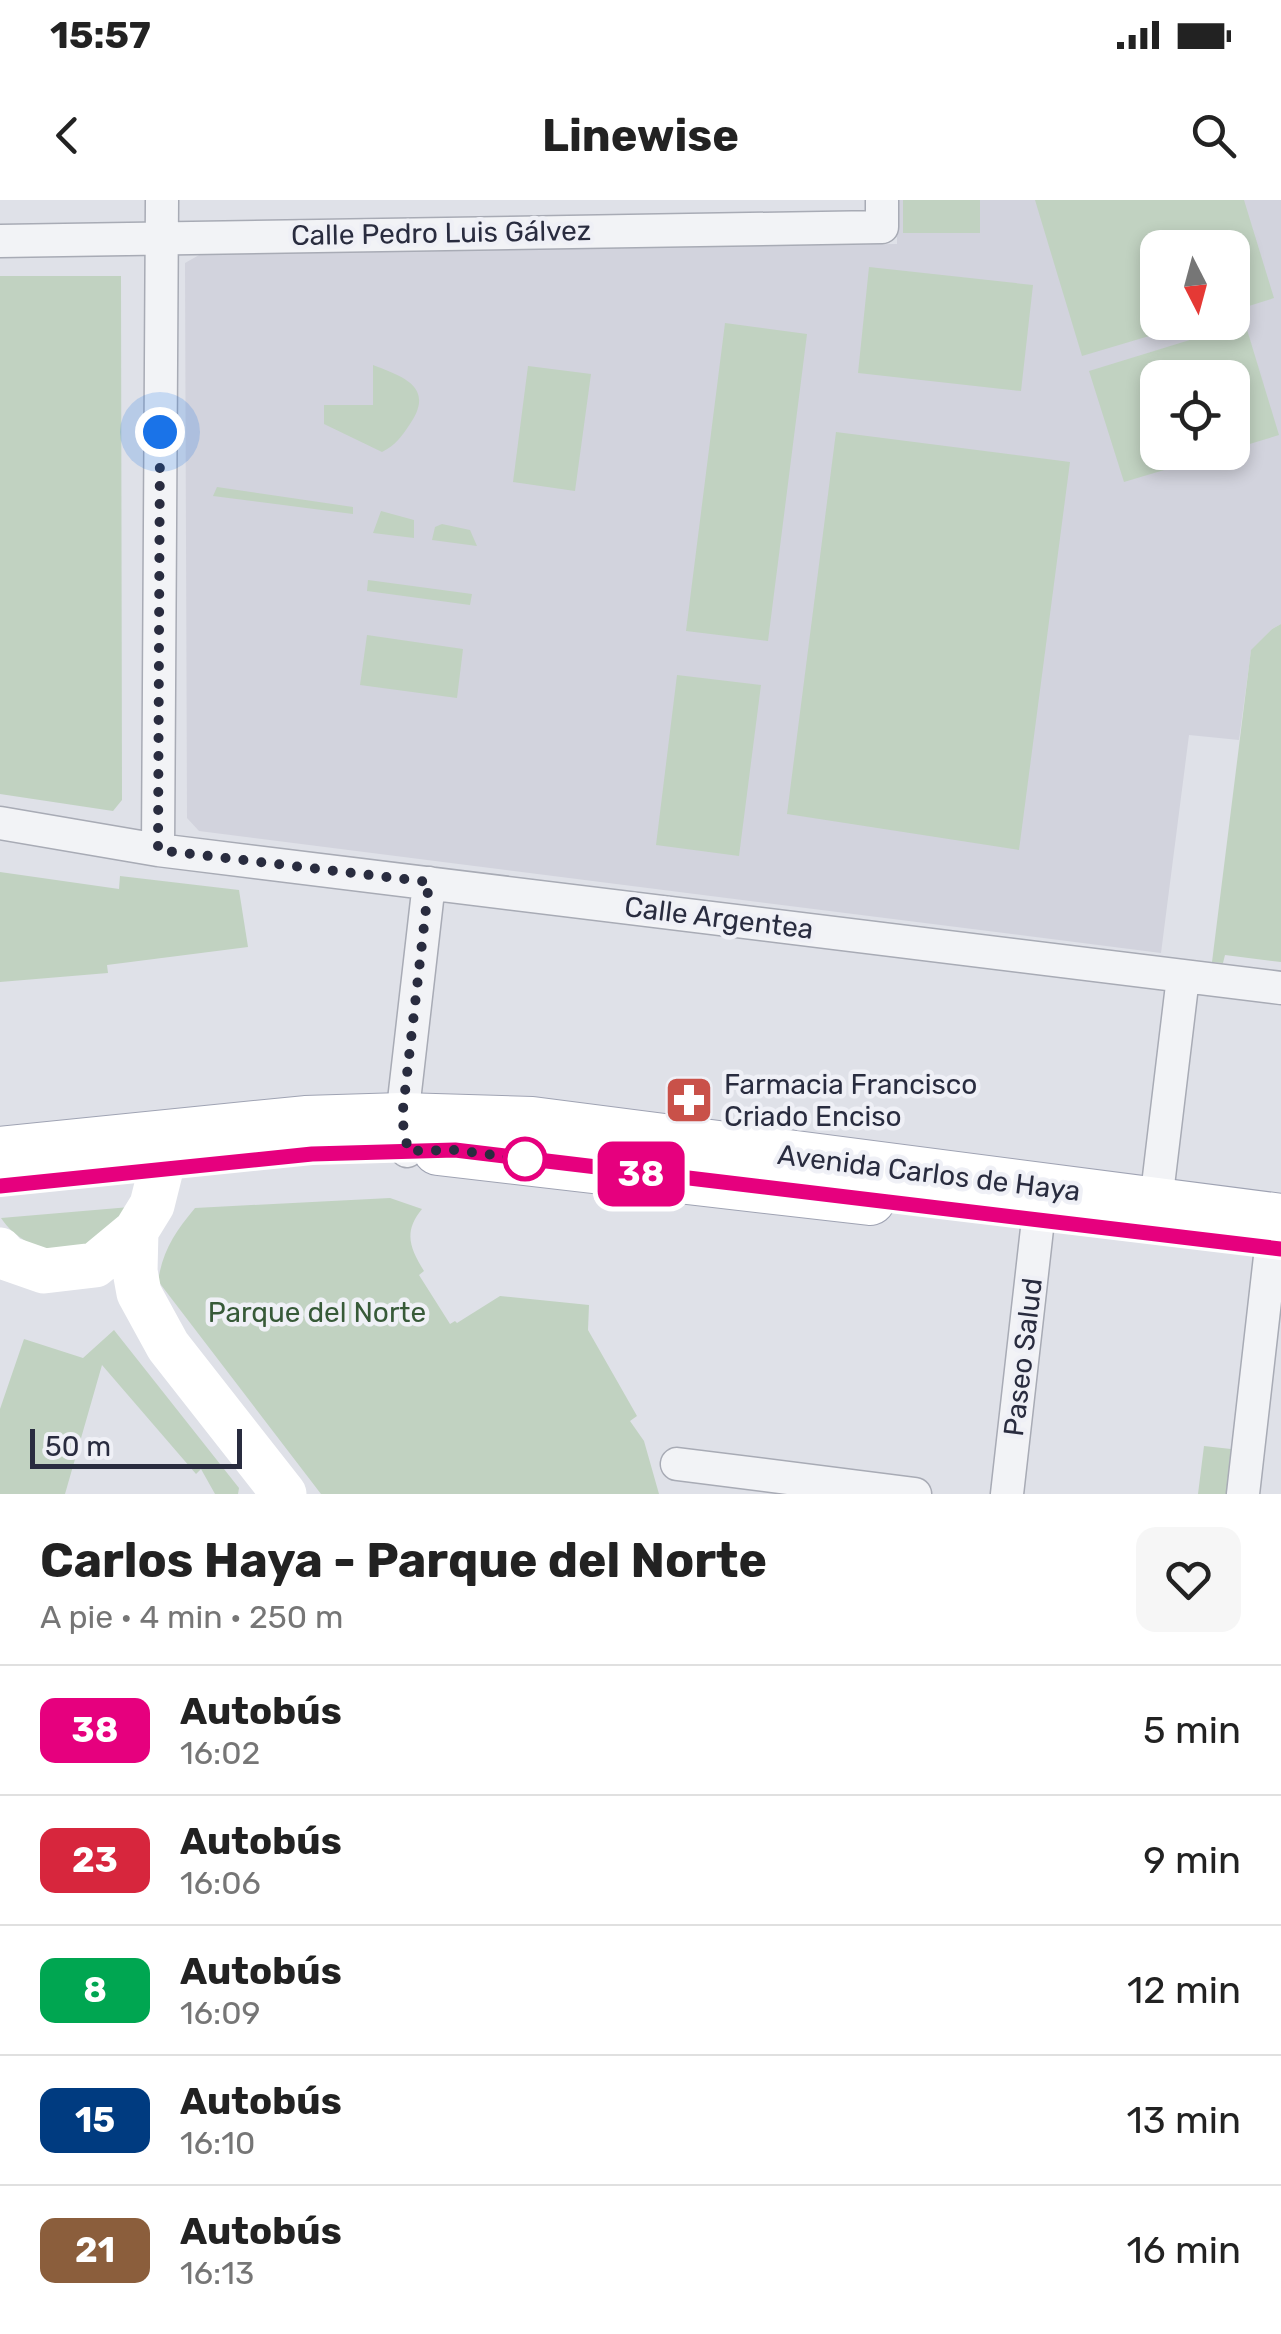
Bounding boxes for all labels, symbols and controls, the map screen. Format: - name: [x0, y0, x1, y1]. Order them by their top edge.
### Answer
- text: 15:57: [50, 12, 151, 58]
- icon: back: [40, 108, 95, 163]
- icon: search: [1186, 108, 1241, 163]
- text: Linewise: [542, 109, 739, 162]
- street label: Calle Pedro Luis Gálvez: [291, 214, 591, 252]
- north arrow: [1140, 230, 1250, 340]
- map controls: [1140, 230, 1250, 470]
- button: locate: [1140, 360, 1250, 470]
- your location: [135, 407, 185, 457]
- street label: Calle Argentea: [623, 890, 815, 946]
- place label: Farmacia Francisco Criado Enciso: [724, 1068, 977, 1133]
- pharmacy icon: Farmacia Francisco Criado Enciso: [663, 1074, 715, 1126]
- unlabelled marker: [504, 1138, 546, 1180]
- street label: Avenida Carlos de Haya: [776, 1138, 1082, 1208]
- line badge: 38: [596, 1142, 686, 1206]
- text: 38: [618, 1153, 664, 1195]
- street label: Paseo Salud: [997, 1276, 1049, 1438]
- park label: Parque del Norte: [208, 1296, 426, 1329]
- scale bar: [30, 1424, 242, 1468]
- text: 50 m: [45, 1430, 111, 1463]
- button: heart: [1136, 1527, 1241, 1632]
- text: Carlos Haya - Parque del Norte: [40, 1532, 767, 1589]
- text: A pie · 4 min · 250 m: [40, 1598, 343, 1636]
- text: Autobús: [180, 1688, 342, 1734]
- text: 5 min: [1143, 1707, 1241, 1753]
- text: 38: [72, 1709, 118, 1751]
- text: 16:02: [180, 1734, 260, 1772]
- text: Autobús: [180, 1818, 342, 1864]
- text: 9 min: [1143, 1837, 1241, 1883]
- text: 23: [72, 1839, 118, 1881]
- text: 16:06: [180, 1864, 261, 1902]
- text: Autobús: [180, 1948, 342, 1994]
- text: 12 min: [1127, 1967, 1241, 2013]
- text: 8: [83, 1969, 107, 2011]
- text: 16:09: [180, 1994, 260, 2032]
- text: Autobús: [180, 2078, 342, 2124]
- text: 13 min: [1127, 2097, 1241, 2143]
- text: 15: [75, 2099, 115, 2141]
- text: 16:10: [180, 2124, 255, 2162]
- text: Autobús: [180, 2208, 342, 2254]
- text: 16 min: [1127, 2227, 1241, 2273]
- text: 21: [75, 2229, 115, 2271]
- text: 16:13: [180, 2254, 254, 2292]

